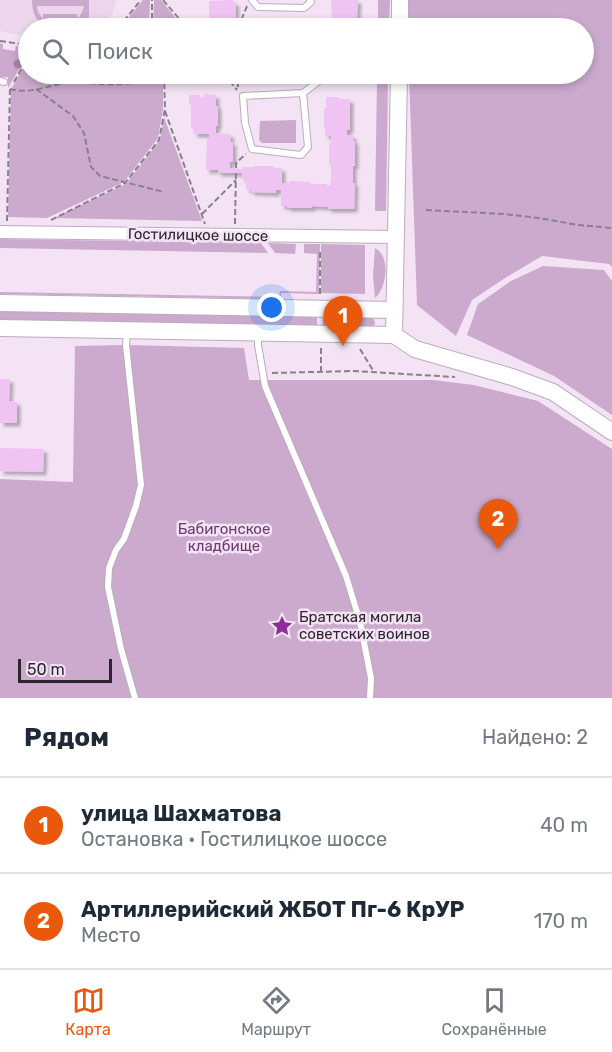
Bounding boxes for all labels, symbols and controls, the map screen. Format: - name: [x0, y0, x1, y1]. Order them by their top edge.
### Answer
- search box: [18, 18, 594, 84]
- icon: search: [39, 35, 72, 68]
- text: Поиск: [87, 38, 153, 65]
- street label: Гостилицкое шоссе: [128, 225, 268, 245]
- your location: [257, 293, 286, 322]
- pin: 1: [324, 296, 362, 346]
- pin: 2: [478, 500, 518, 549]
- park label: Бабигонское кладбище: [178, 520, 270, 555]
- place label: Братская могила советских воинов: [299, 608, 430, 643]
- place icon: Братская могила советских воинов: [270, 614, 294, 638]
- scale bar: [18, 656, 112, 684]
- text: 50 m: [27, 660, 65, 679]
- text: Рядом: [24, 722, 109, 753]
- text: Найдено: 2: [482, 725, 588, 749]
- text: улица Шахматова: [81, 800, 282, 827]
- text: 1: [39, 813, 48, 837]
- text: 40 m: [540, 813, 588, 837]
- text: Остановка · Гостилицкое шоссе: [81, 827, 387, 851]
- text: Артиллерийский ЖБОТ Пг-6 КрУР: [81, 896, 464, 923]
- text: 2: [37, 909, 50, 933]
- text: 170 m: [534, 909, 588, 933]
- text: Место: [81, 923, 141, 947]
- tab: Карта: [65, 984, 111, 1039]
- tab: Маршрут: [241, 984, 311, 1039]
- tab: Сохранённые: [441, 984, 547, 1039]

